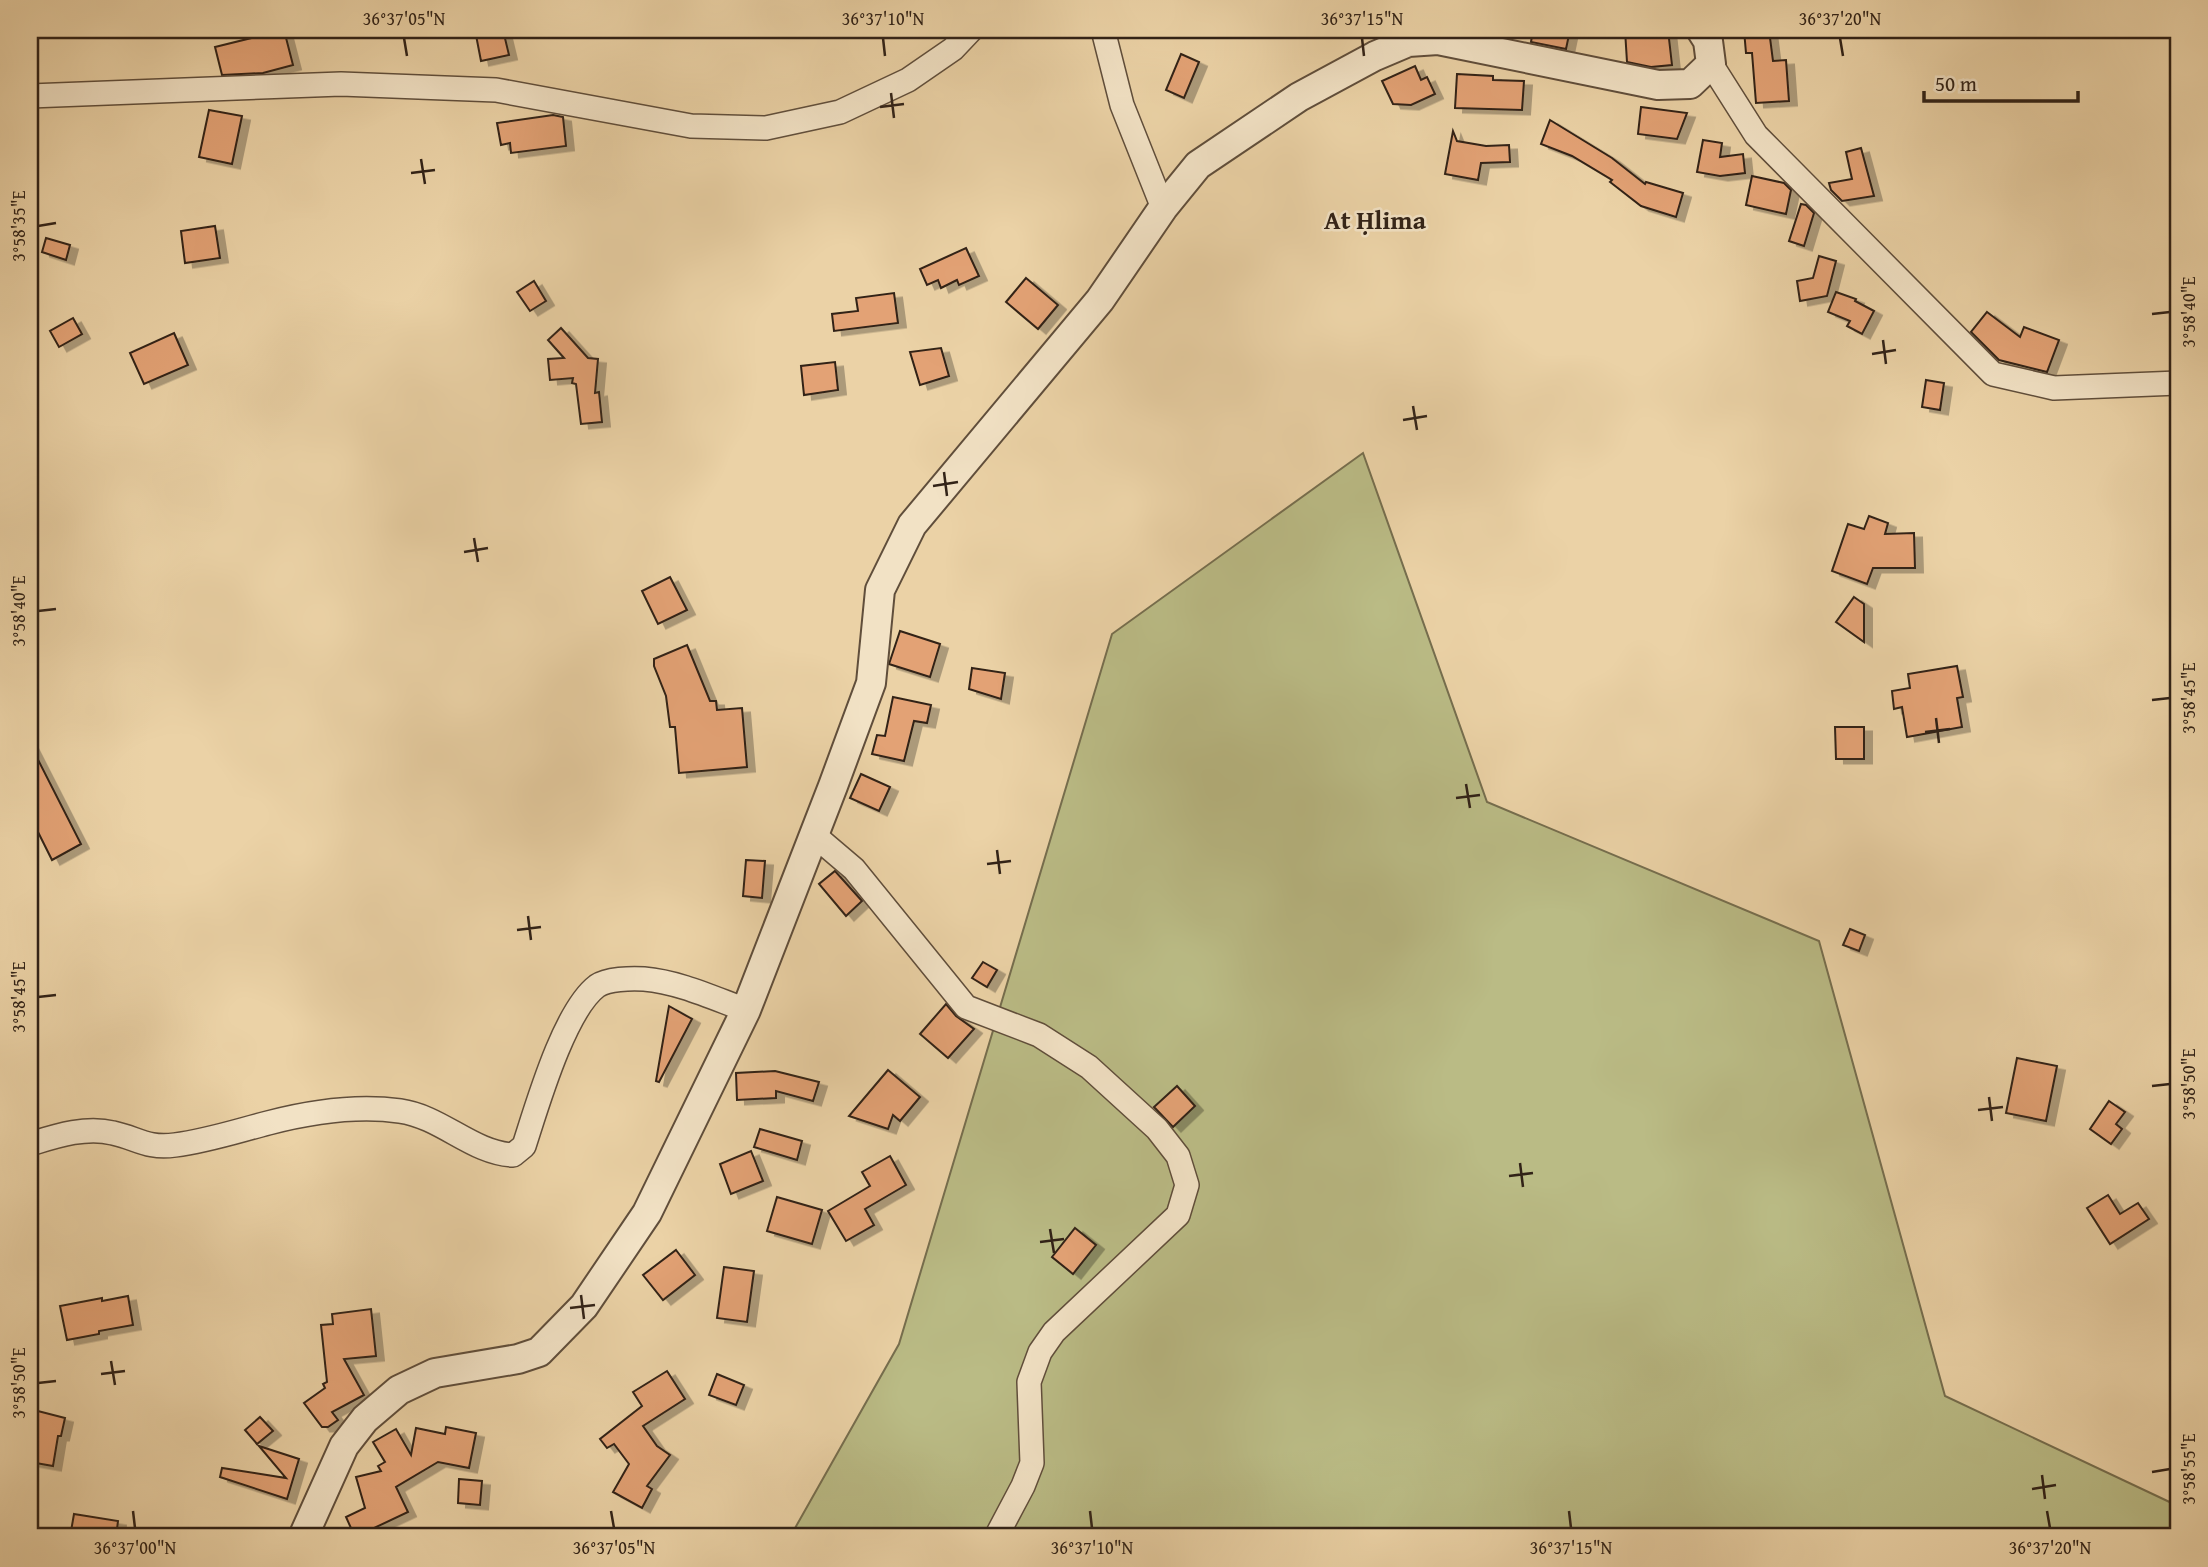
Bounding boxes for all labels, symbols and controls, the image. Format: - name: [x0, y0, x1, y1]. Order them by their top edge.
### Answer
- text: 36°37'05"N: [363, 5, 446, 32]
- text: 36°37'10"N: [842, 5, 925, 32]
- text: 36°37'15"N: [1321, 5, 1404, 32]
- text: 36°37'20"N: [1799, 5, 1882, 32]
- scale bar: [1924, 60, 2078, 104]
- text: 50 m: [1935, 68, 1977, 99]
- text: 3°58'35"E: [5, 190, 32, 262]
- district label: At Ḥlima: [1324, 200, 1427, 239]
- text: 3°58'40"E: [2175, 276, 2202, 348]
- text: 3°58'40"E: [5, 575, 32, 647]
- text: 3°58'45"E: [2175, 662, 2202, 734]
- text: 3°58'45"E: [5, 961, 32, 1033]
- text: 3°58'50"E: [2175, 1048, 2202, 1120]
- text: 3°58'50"E: [5, 1347, 32, 1419]
- text: 3°58'55"E: [2175, 1433, 2202, 1505]
- text: 36°37'00"N: [94, 1534, 177, 1561]
- text: 36°37'05"N: [573, 1534, 656, 1561]
- text: 36°37'10"N: [1051, 1534, 1134, 1561]
- text: 36°37'15"N: [1530, 1534, 1613, 1561]
- text: 36°37'20"N: [2009, 1534, 2092, 1561]

